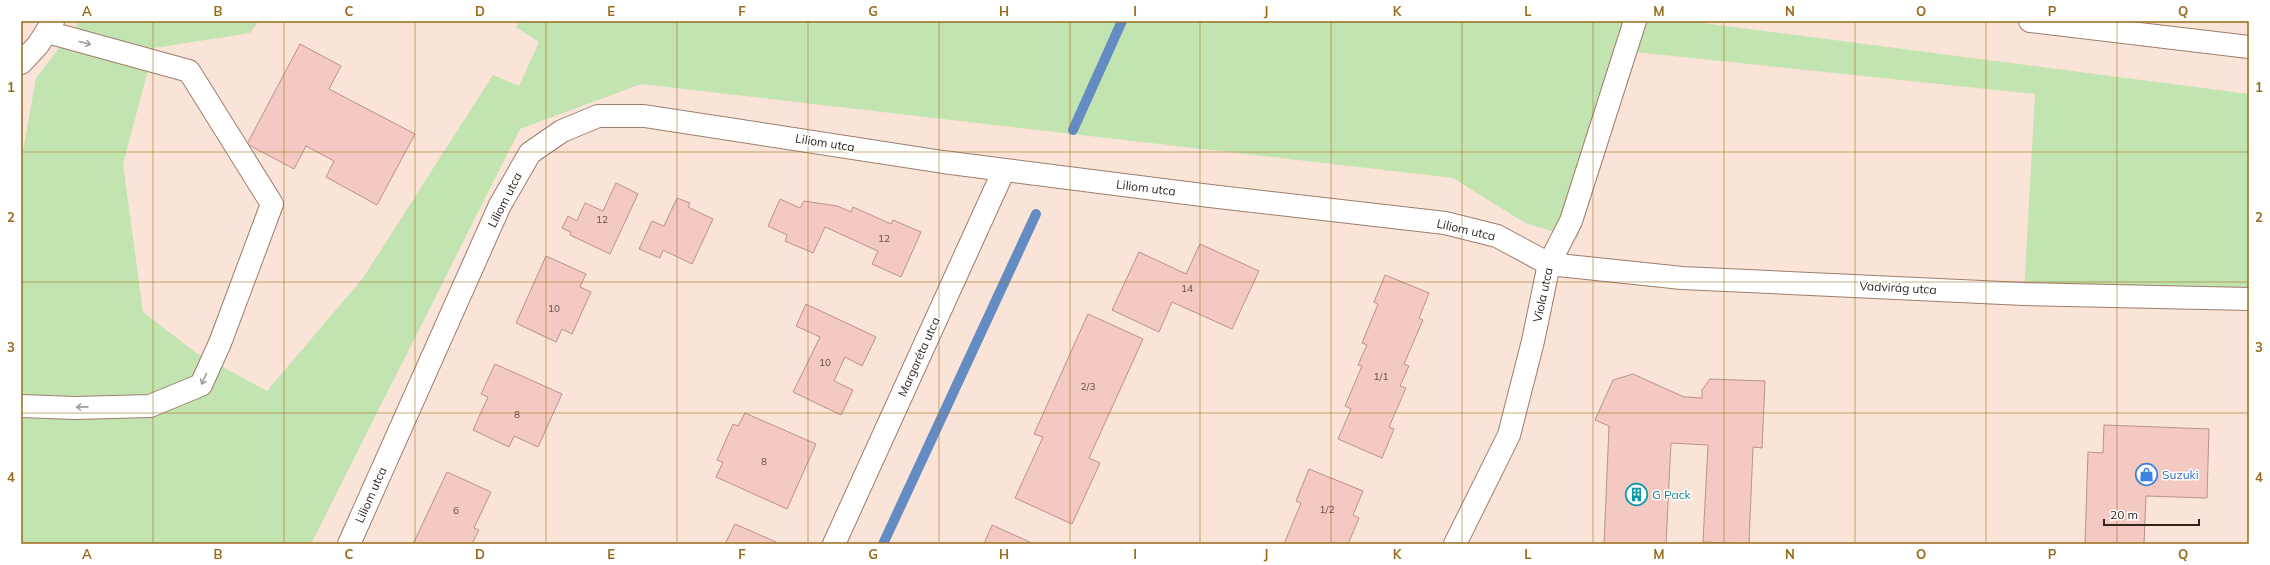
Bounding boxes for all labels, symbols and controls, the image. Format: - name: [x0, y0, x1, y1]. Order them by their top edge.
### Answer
- text: A: [82, 3, 92, 19]
- text: B: [214, 3, 223, 19]
- text: C: [345, 3, 354, 19]
- text: D: [475, 3, 485, 19]
- text: E: [607, 3, 615, 19]
- text: F: [738, 3, 746, 19]
- text: G: [868, 3, 878, 19]
- text: H: [999, 3, 1009, 19]
- text: I: [1133, 3, 1137, 19]
- text: J: [1264, 3, 1268, 19]
- text: K: [1393, 3, 1403, 19]
- text: L: [1524, 3, 1532, 19]
- text: M: [1653, 3, 1665, 19]
- text: N: [1785, 3, 1795, 19]
- text: O: [1916, 3, 1926, 19]
- text: P: [2048, 3, 2057, 19]
- text: Q: [2178, 3, 2188, 19]
- one-way arrow: [78, 40, 91, 47]
- text: 1: [7, 79, 15, 95]
- text: 1: [2255, 79, 2263, 95]
- street label: Liliom utca: [794, 130, 856, 155]
- street label: Liliom utca: [484, 170, 525, 230]
- street label: Liliom utca: [1115, 176, 1177, 199]
- text: 2: [7, 209, 15, 225]
- text: 2: [2255, 209, 2263, 225]
- house number: 12: [596, 213, 608, 226]
- street label: Liliom utca: [1435, 215, 1497, 244]
- house number: 12: [878, 232, 890, 245]
- street label: Viola utca: [1529, 266, 1556, 324]
- street label: Vadvirág utca: [1859, 278, 1937, 297]
- house number: 14: [1181, 282, 1193, 295]
- house number: 10: [548, 302, 560, 315]
- street label: Margaréta utca: [894, 315, 943, 399]
- text: 3: [7, 339, 15, 355]
- text: 3: [2255, 339, 2263, 355]
- house number: 10: [819, 356, 831, 369]
- house number: 1/1: [1374, 370, 1388, 383]
- one-way arrow: [200, 372, 207, 384]
- house number: 2/3: [1081, 380, 1095, 393]
- one-way arrow: [76, 404, 89, 411]
- house number: 8: [514, 408, 520, 421]
- house number: 8: [761, 455, 767, 468]
- shop icon: Suzuki: [2134, 462, 2160, 488]
- street label: Liliom utca: [352, 464, 390, 525]
- place label: Suzuki: [2162, 467, 2199, 482]
- text: 4: [7, 469, 15, 485]
- text: 4: [2255, 469, 2263, 485]
- building icon: G Pack: [1624, 482, 1650, 508]
- place label: G Pack: [1652, 487, 1692, 502]
- scale bar: [2104, 501, 2199, 527]
- house number: 1/2: [1320, 503, 1334, 516]
- house number: 6: [453, 504, 459, 517]
- text: 20 m: [2110, 507, 2138, 522]
- text: A: [82, 546, 92, 562]
- text: B: [214, 546, 223, 562]
- text: C: [345, 546, 354, 562]
- text: D: [475, 546, 485, 562]
- text: E: [607, 546, 615, 562]
- text: F: [738, 546, 746, 562]
- text: G: [868, 546, 878, 562]
- text: H: [999, 546, 1009, 562]
- text: I: [1133, 546, 1137, 562]
- text: J: [1264, 546, 1268, 562]
- text: K: [1393, 546, 1403, 562]
- text: L: [1524, 546, 1532, 562]
- text: M: [1653, 546, 1665, 562]
- text: N: [1785, 546, 1795, 562]
- text: O: [1916, 546, 1926, 562]
- text: P: [2048, 546, 2057, 562]
- text: Q: [2178, 546, 2188, 562]

